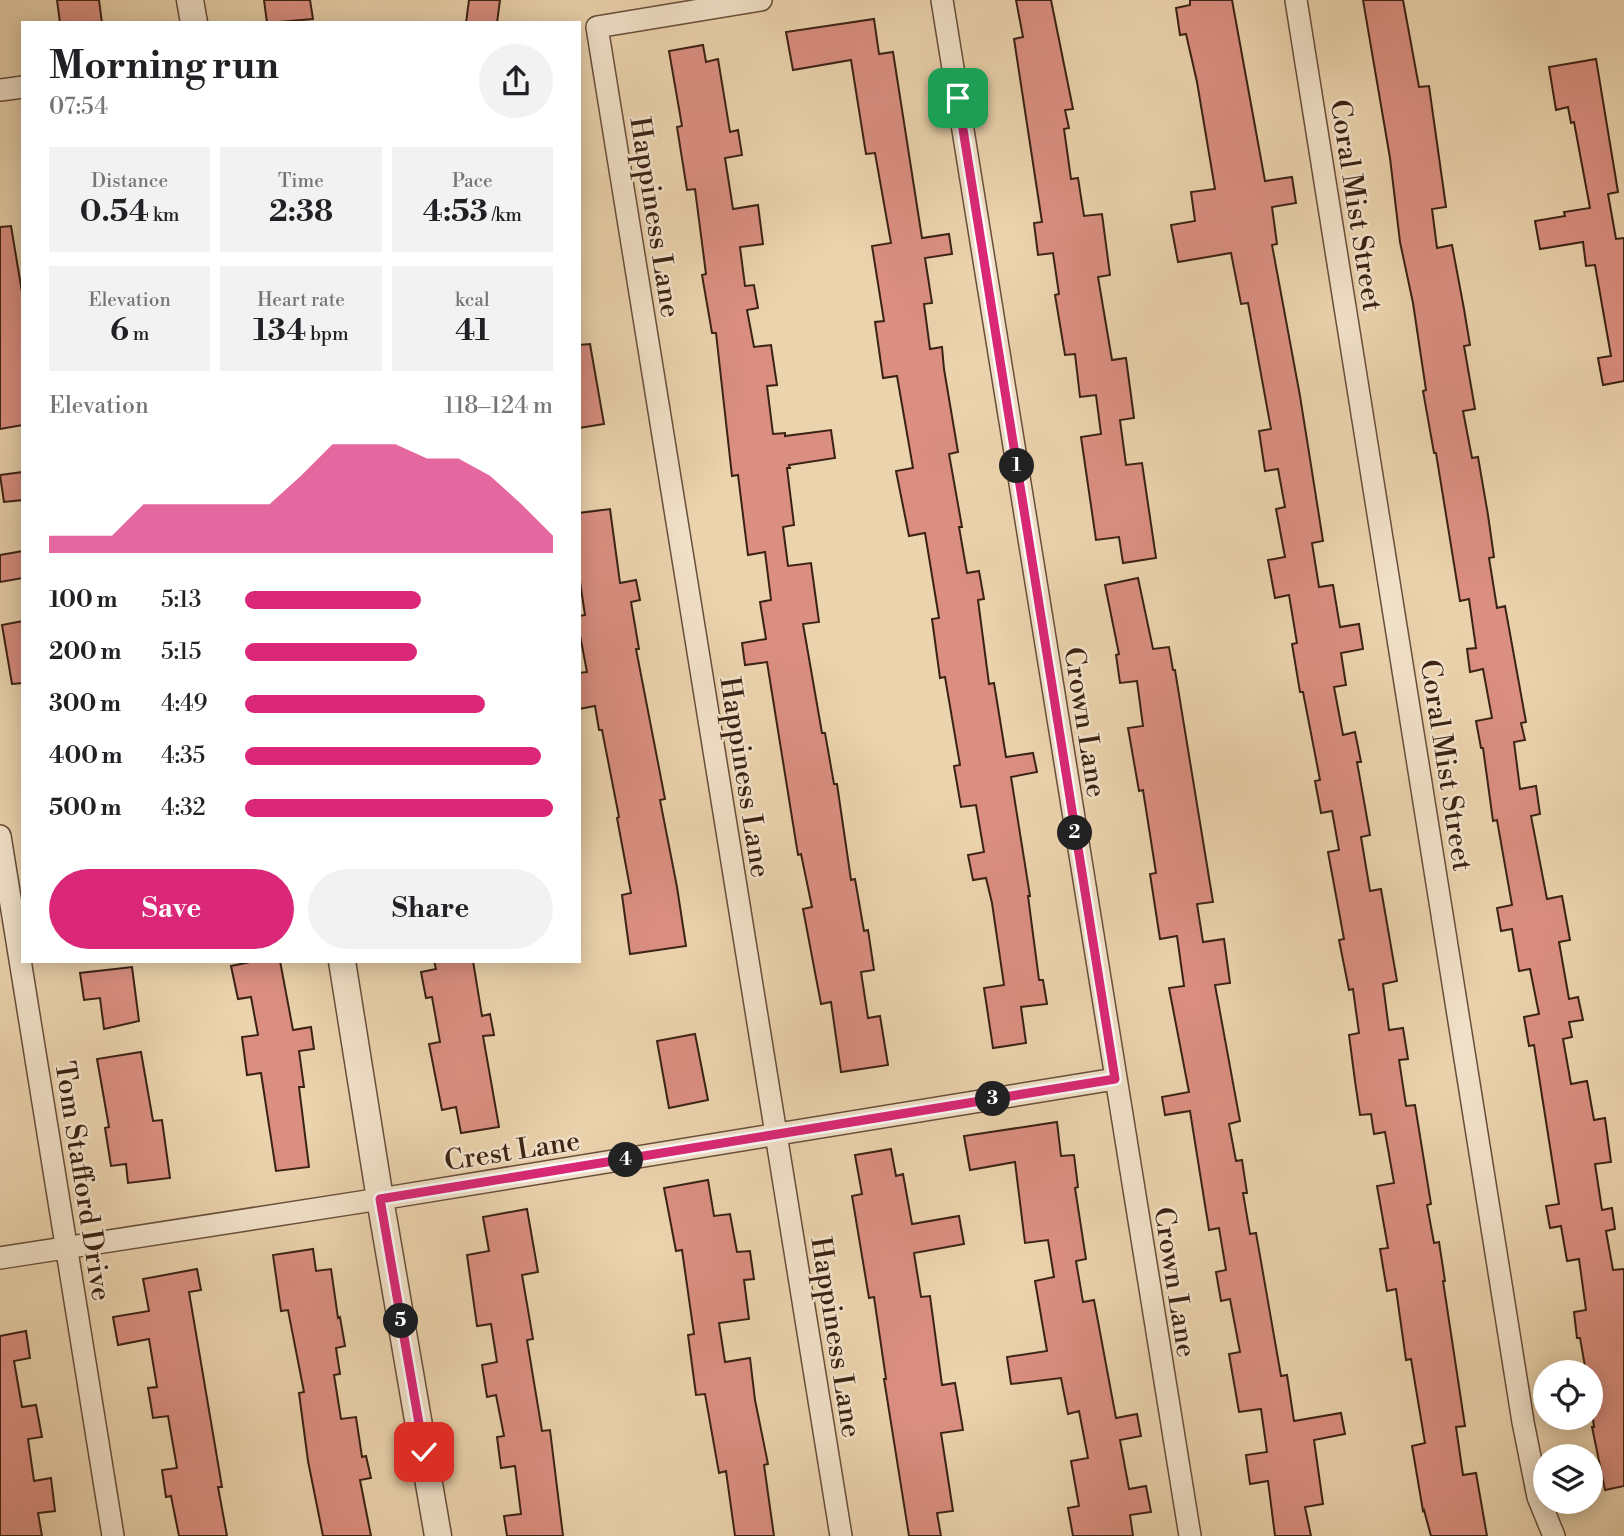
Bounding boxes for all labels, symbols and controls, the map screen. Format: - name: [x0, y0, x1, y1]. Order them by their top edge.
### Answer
- text: Morning run: [49, 43, 279, 90]
- button: share: [479, 44, 553, 118]
- pin: [928, 68, 988, 128]
- icon: arrive: [939, 79, 977, 117]
- text: 07:54: [49, 93, 108, 121]
- street label: Coral Mist Street: [1322, 97, 1390, 313]
- street label: Happiness Lane: [621, 114, 688, 320]
- text: Distance: [91, 169, 168, 193]
- text: Time: [278, 169, 324, 193]
- text: Pace: [452, 169, 493, 193]
- text: 0.54: [80, 193, 149, 231]
- text: 2:38: [269, 193, 333, 231]
- text: 4:53: [423, 193, 488, 231]
- text: km: [149, 203, 180, 227]
- text: /km: [488, 203, 522, 227]
- text: Elevation: [89, 288, 171, 312]
- text: Heart rate: [257, 288, 345, 312]
- text: kcal: [455, 288, 490, 312]
- text: 6: [110, 312, 129, 350]
- text: 134: [253, 312, 306, 350]
- text: 41: [455, 312, 489, 350]
- text: m: [129, 322, 149, 346]
- text: bpm: [306, 322, 349, 346]
- text: Elevation: [49, 392, 149, 420]
- text: 118–124 m: [444, 392, 553, 420]
- pin: 1: [1000, 448, 1034, 484]
- text: 1: [1012, 453, 1021, 477]
- text: 100 m: [49, 586, 117, 614]
- text: 5:13: [161, 586, 201, 614]
- text: 200 m: [49, 638, 121, 666]
- text: 5:15: [161, 638, 201, 666]
- street label: Crown Lane: [1055, 645, 1114, 800]
- street label: Coral Mist Street: [1412, 657, 1480, 873]
- street label: Happiness Lane: [711, 674, 778, 880]
- text: 300 m: [49, 690, 121, 718]
- text: 4:49: [161, 690, 208, 718]
- text: 400 m: [49, 742, 122, 770]
- text: 4:35: [161, 742, 205, 770]
- text: 500 m: [49, 794, 121, 822]
- text: 4:32: [161, 794, 206, 822]
- pin: 2: [1058, 816, 1092, 850]
- text: 2: [1069, 820, 1080, 844]
- button: Save: [49, 869, 294, 949]
- button: Share: [308, 869, 553, 949]
- street label: Tom Stafford Drive: [46, 1059, 119, 1303]
- pin: 3: [976, 1082, 1010, 1116]
- text: 3: [987, 1086, 998, 1110]
- street label: Crest Lane: [442, 1123, 583, 1179]
- pin: 4: [608, 1142, 644, 1178]
- text: 4: [619, 1147, 632, 1171]
- street label: Crown Lane: [1145, 1205, 1204, 1360]
- street label: Happiness Lane: [802, 1234, 869, 1440]
- pin: 5: [384, 1304, 418, 1338]
- text: 5: [395, 1308, 406, 1332]
- map controls: [1533, 1360, 1603, 1514]
- button: locate: [1533, 1360, 1603, 1430]
- pin: [394, 1422, 454, 1482]
- icon: check: [405, 1433, 443, 1471]
- button: layers: [1533, 1444, 1603, 1514]

